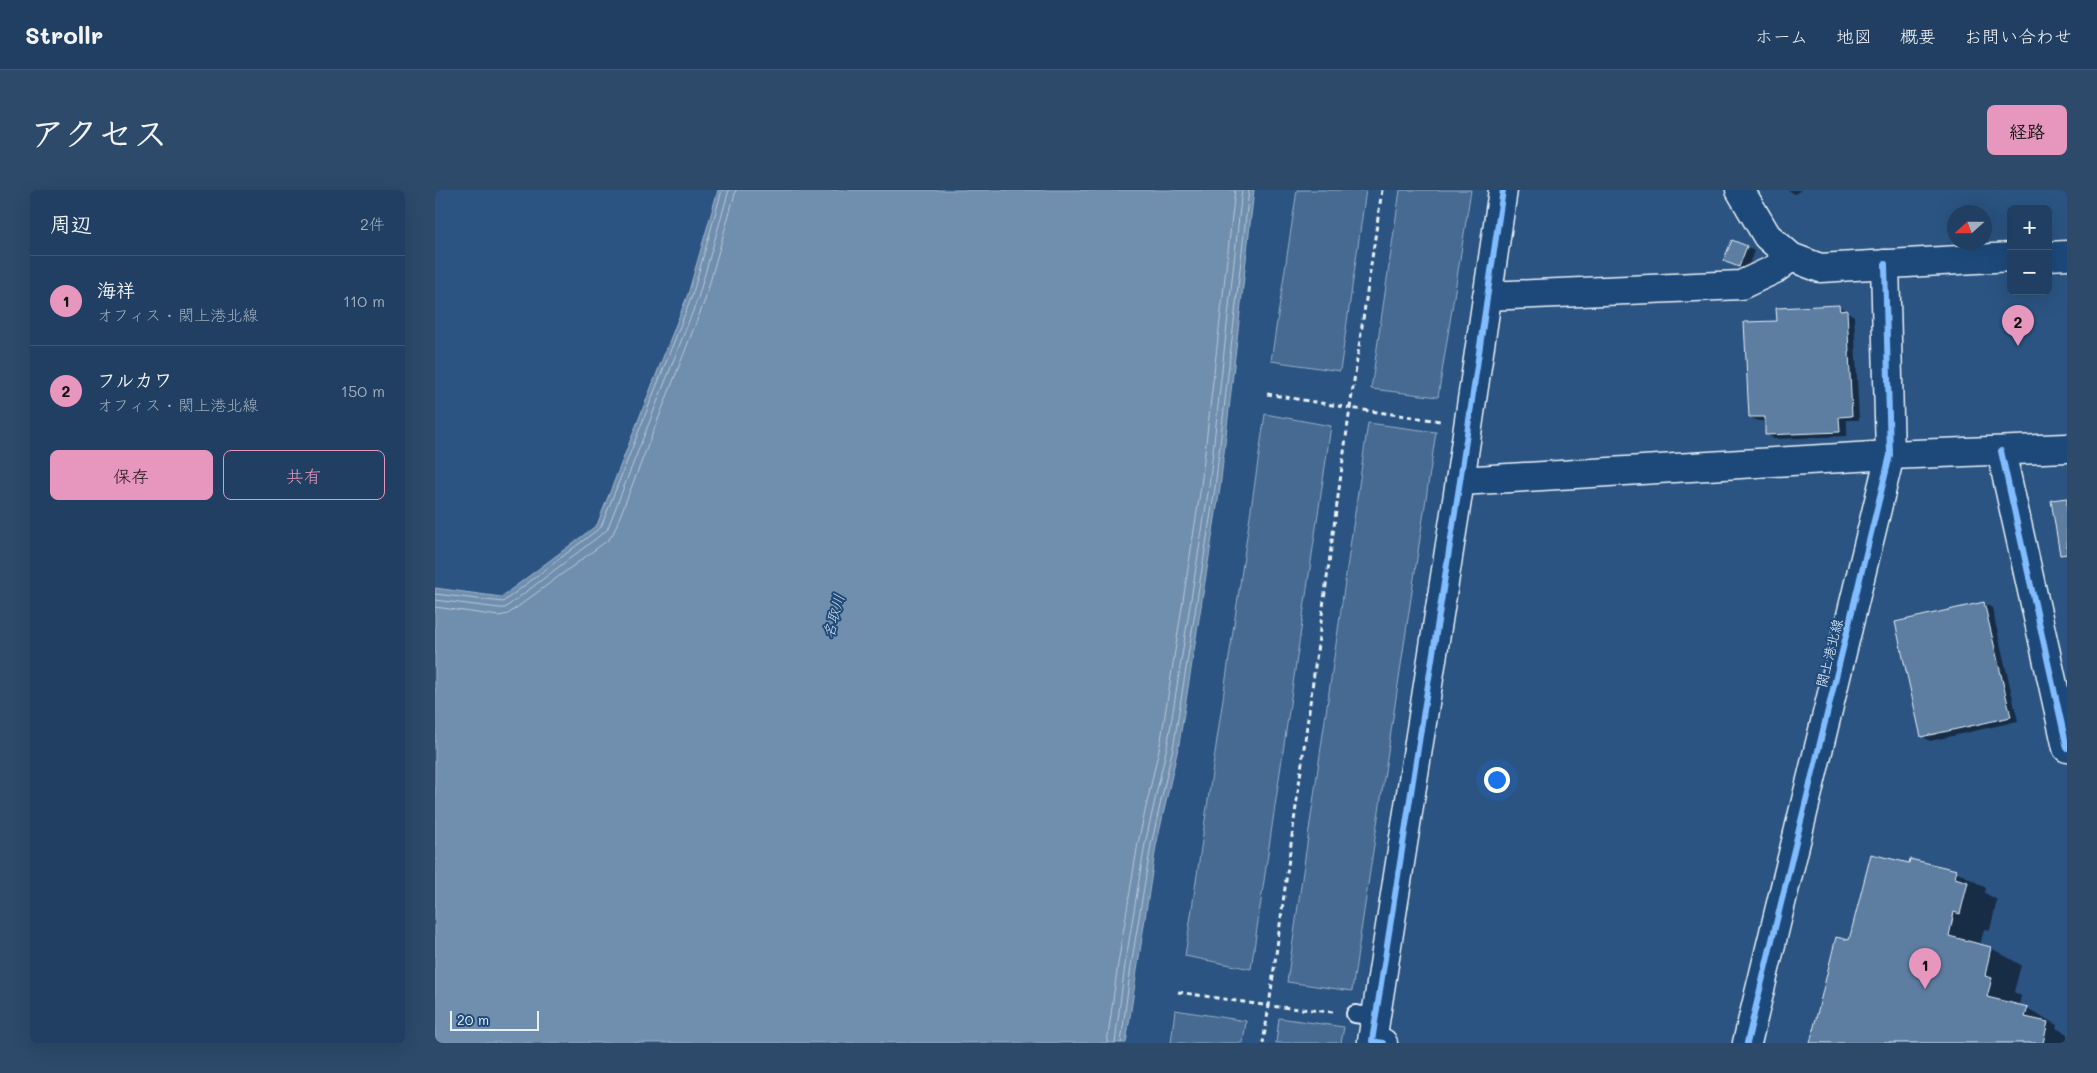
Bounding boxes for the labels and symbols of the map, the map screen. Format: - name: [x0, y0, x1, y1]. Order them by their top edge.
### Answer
- north arrow: [1947, 205, 1992, 250]
- pin: 2: [2002, 305, 2034, 346]
- water label: 名取川: [818, 592, 848, 640]
- street label: 閖上港北線: [1811, 617, 1847, 689]
- your location: [1484, 767, 1510, 793]
- pin: 1: [1909, 948, 1941, 989]
- scale bar: [450, 1008, 539, 1031]

